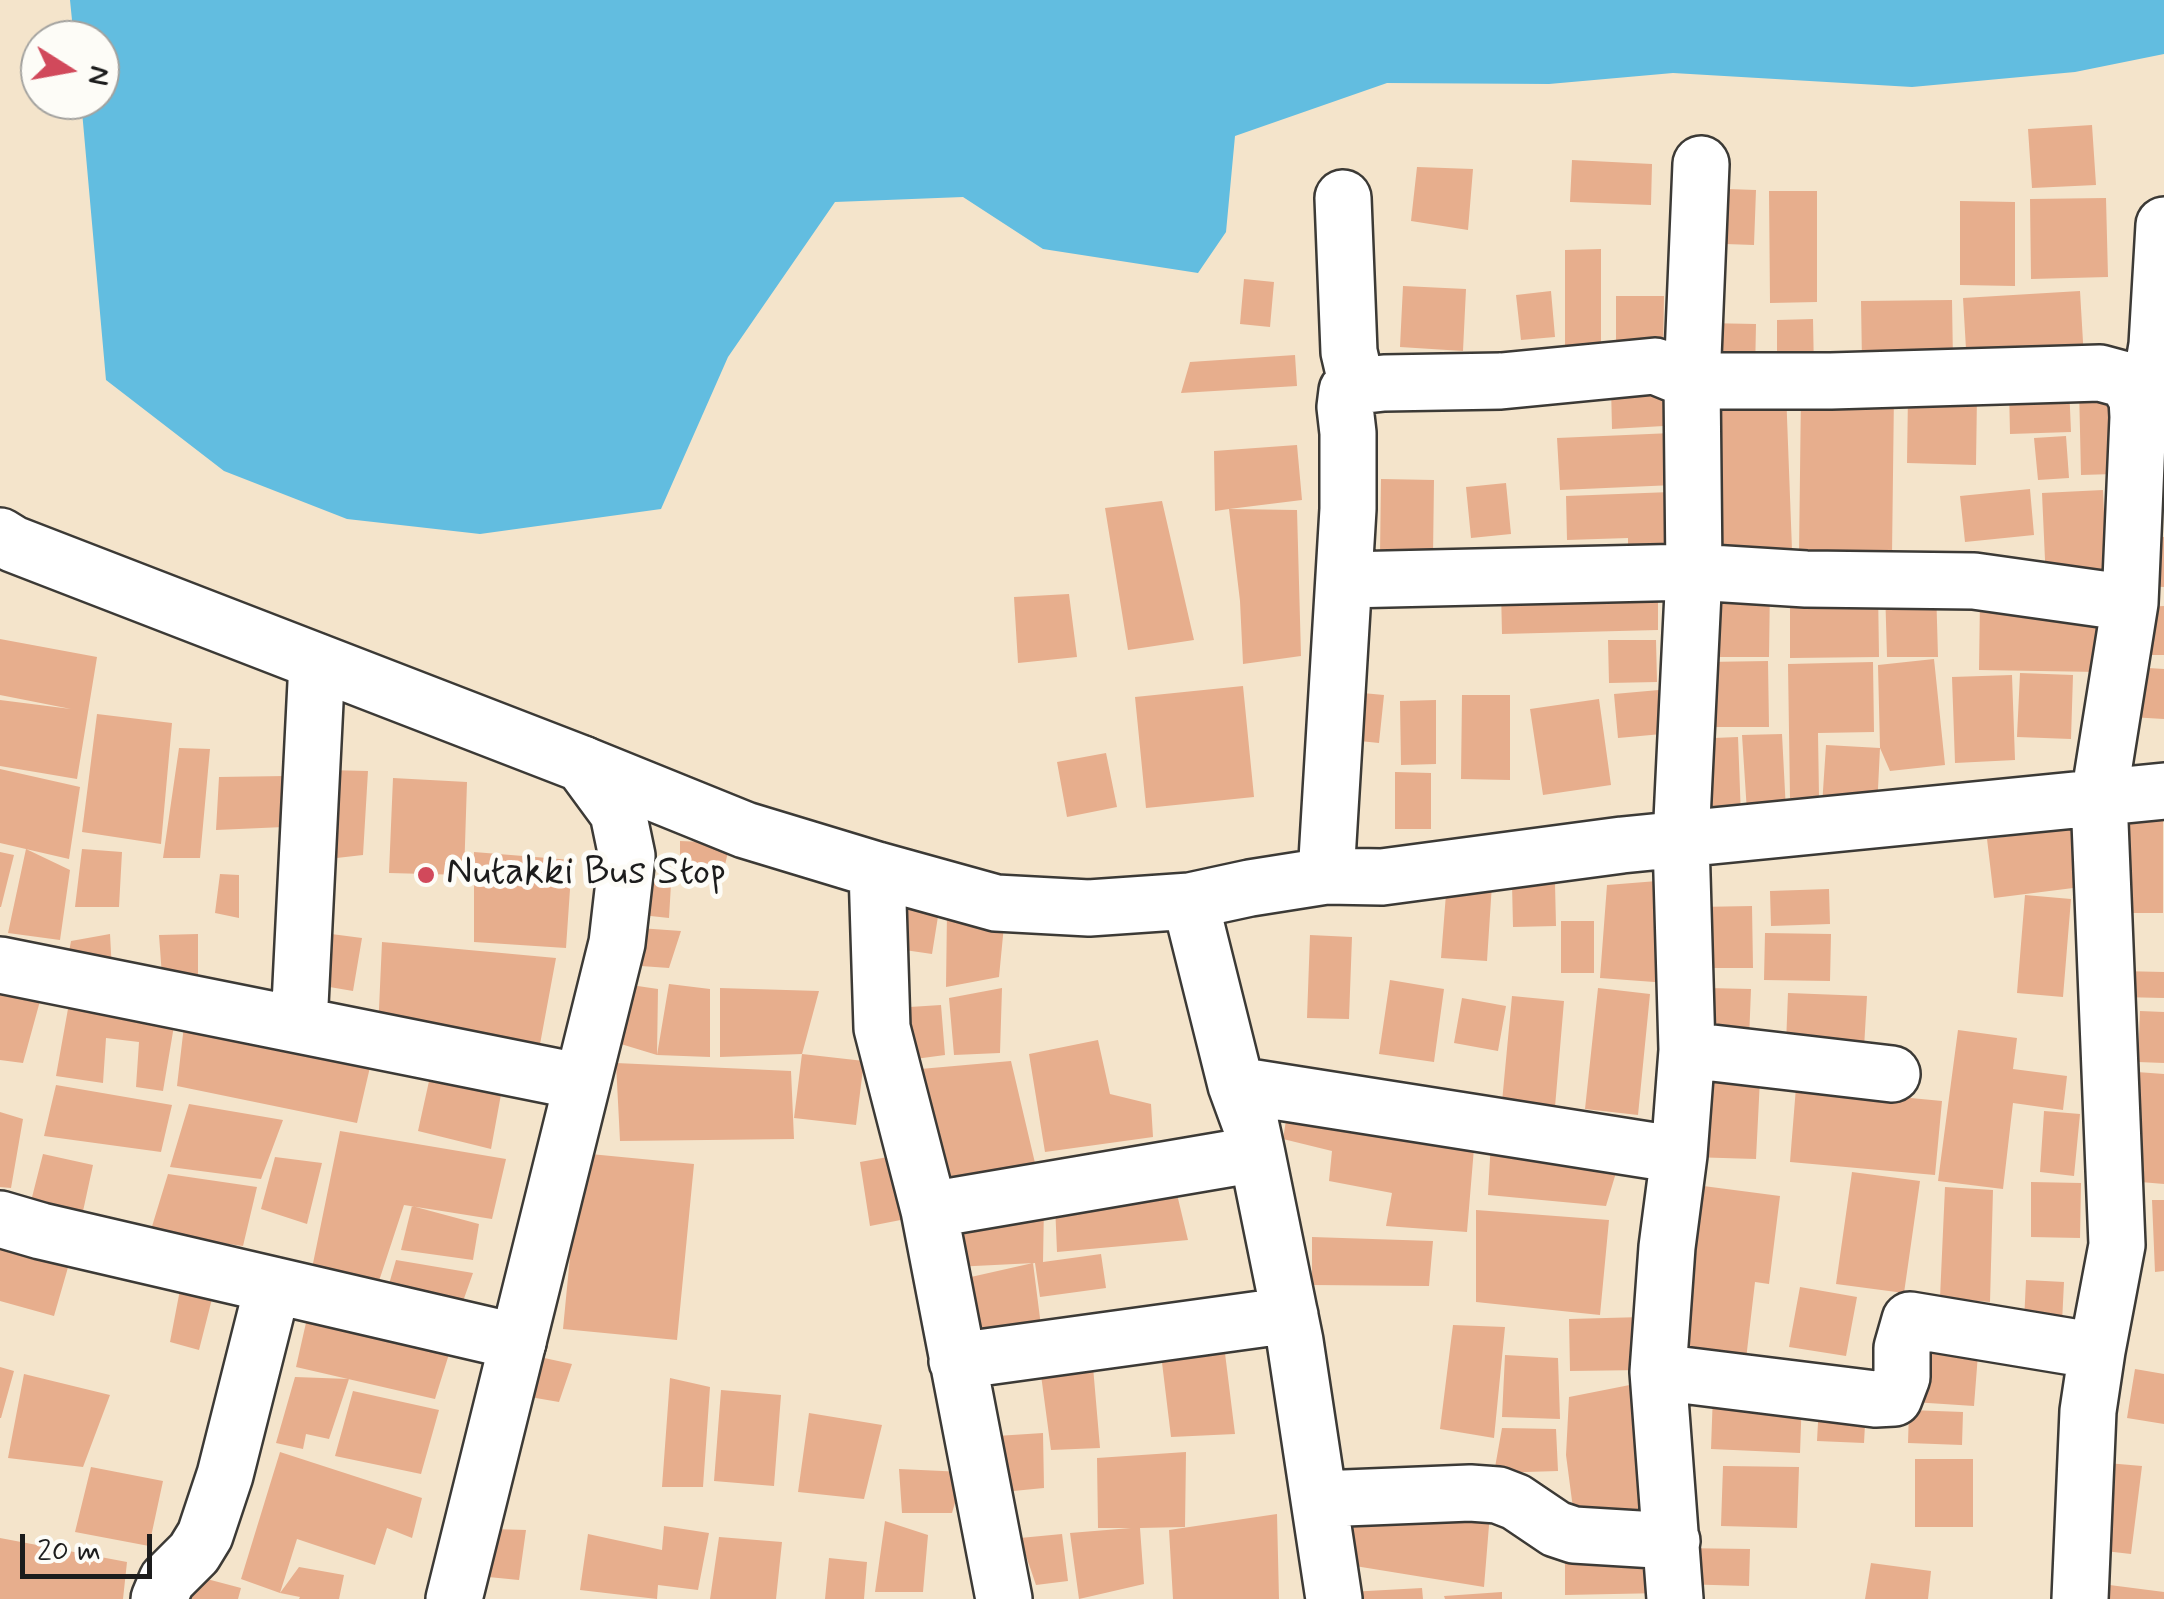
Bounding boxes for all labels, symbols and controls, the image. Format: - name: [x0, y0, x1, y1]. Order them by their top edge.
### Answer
- north arrow: [20, 20, 120, 120]
- text: N: [78, 63, 118, 88]
- place label: Nutakki Bus Stop: [446, 851, 726, 899]
- marker: Nutakki Bus Stop: [415, 864, 437, 886]
- scale bar: [25, 1514, 158, 1576]
- text: 20 m: [37, 1532, 101, 1571]

